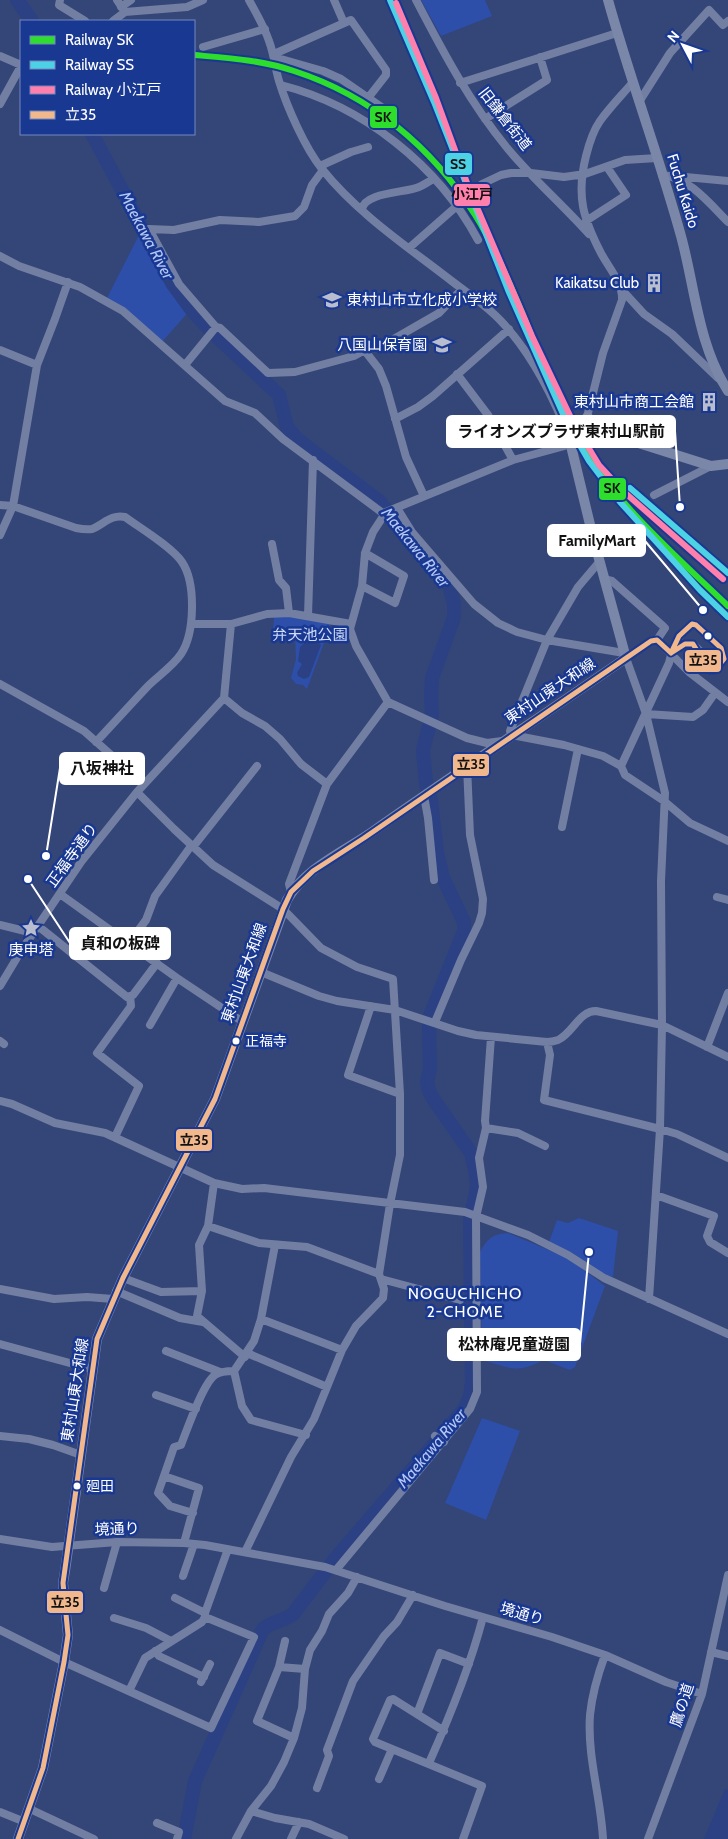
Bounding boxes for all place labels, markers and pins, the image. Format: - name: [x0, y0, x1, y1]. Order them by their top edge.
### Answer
- building icon: Kaikatsu Club: [643, 272, 665, 294]
- place label: Kaikatsu Club: [555, 274, 639, 292]
- school or university icon: 東村山市立化成小学校: [321, 289, 343, 311]
- place label: 東村山市立化成小学校: [347, 291, 497, 309]
- school or university icon: 八国山保育園: [431, 334, 453, 356]
- place label: 八国山保育園: [337, 336, 427, 354]
- building icon: 東村山市商工会館: [698, 391, 720, 413]
- place label: 東村山市商工会館: [574, 393, 694, 411]
- callout: ライオンズプラザ東村山駅前: [447, 416, 675, 447]
- callout: FamilyMart: [548, 525, 645, 556]
- unlabelled marker: [703, 631, 713, 641]
- callout: 八坂神社: [60, 753, 144, 784]
- place icon: 庚申塔: [20, 917, 42, 939]
- callout: 貞和の板碑: [70, 928, 170, 959]
- place label: 庚申塔: [8, 941, 54, 959]
- place label: 正福寺: [245, 1032, 287, 1050]
- marker: 正福寺: [231, 1036, 241, 1046]
- callout: 松林庵児童遊園: [448, 1329, 580, 1360]
- place label: 廻田: [86, 1477, 114, 1495]
- marker: 廻田: [72, 1481, 82, 1491]

